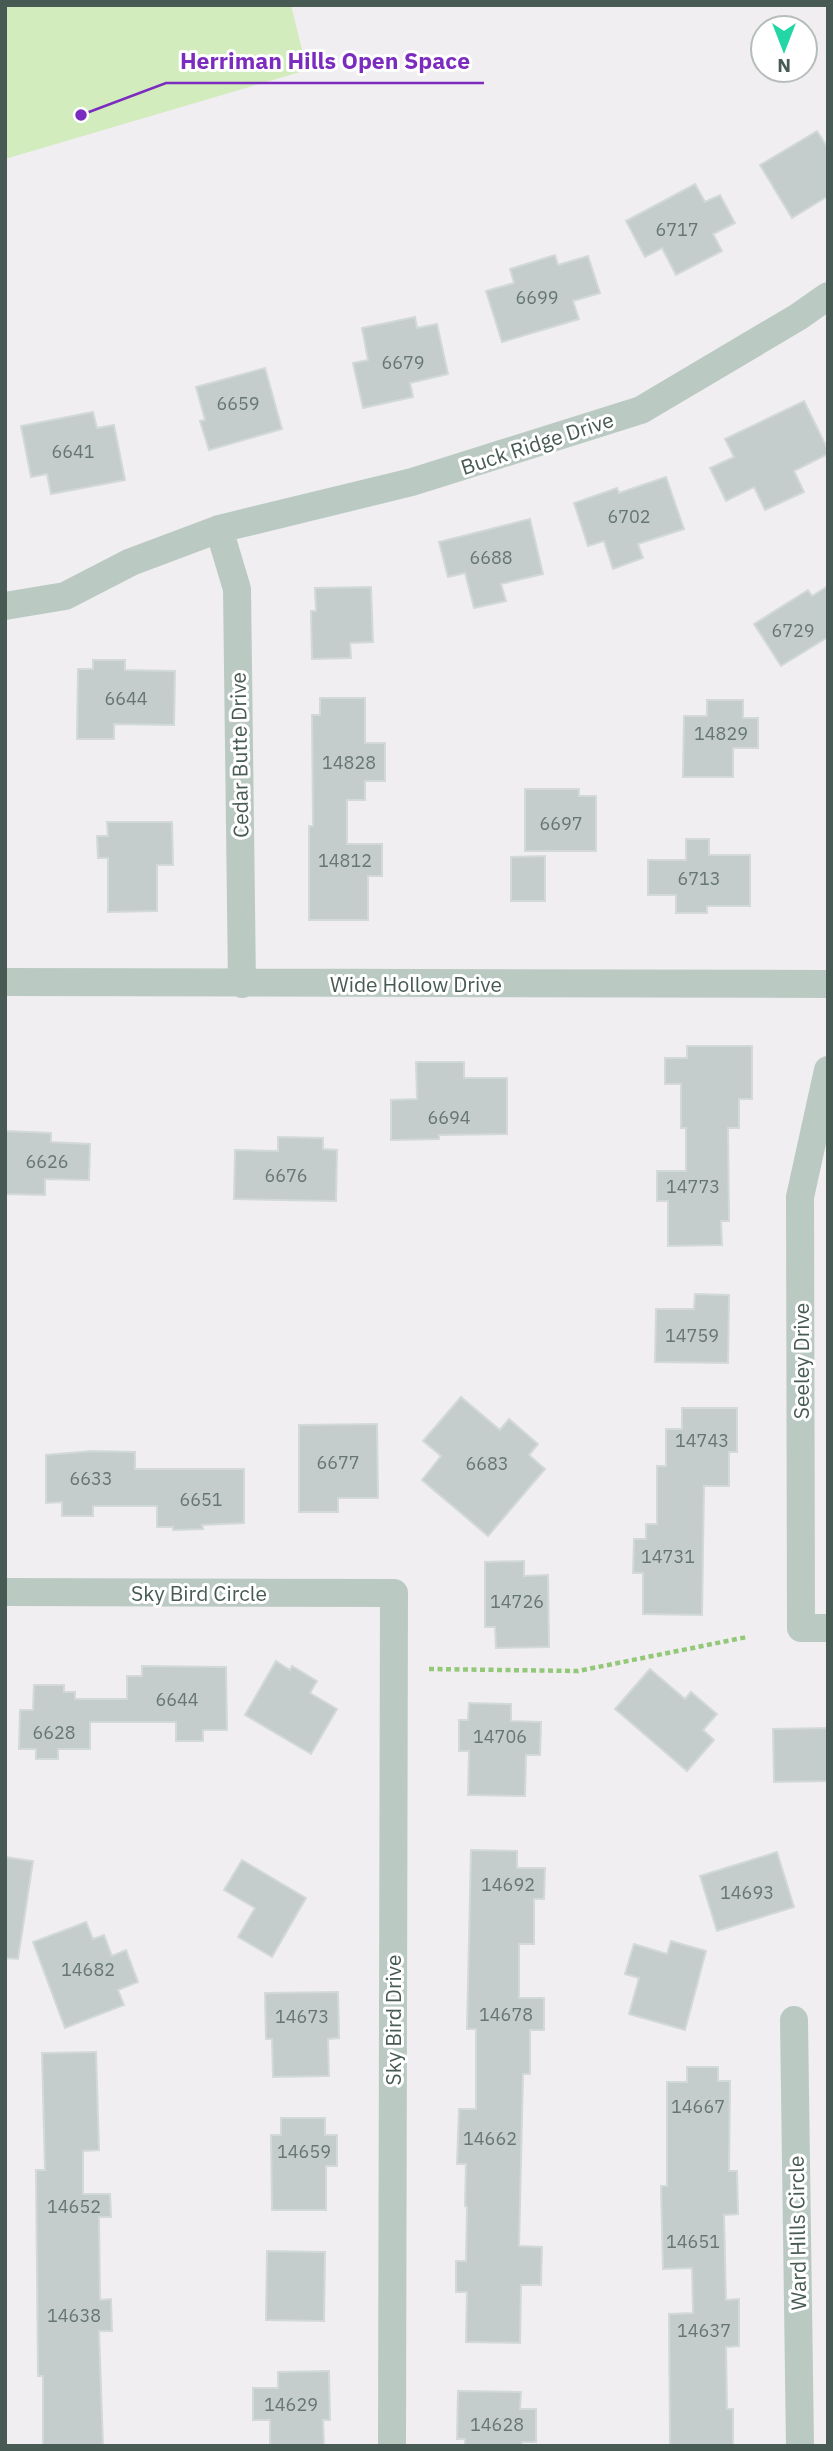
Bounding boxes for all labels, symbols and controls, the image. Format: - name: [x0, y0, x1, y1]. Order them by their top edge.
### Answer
- north arrow: [749, 14, 819, 84]
- callout: Herriman Hills Open Space: [166, 39, 484, 83]
- text: Herriman Hills Open Space: [180, 45, 470, 75]
- text: N: [777, 54, 791, 78]
- house number: 6717: [655, 218, 699, 241]
- house number: 6699: [515, 286, 559, 309]
- house number: 6679: [381, 351, 425, 374]
- house number: 6659: [216, 392, 260, 415]
- street label: Buck Ridge Drive: [457, 405, 617, 481]
- house number: 6641: [51, 440, 95, 463]
- house number: 6702: [607, 505, 651, 528]
- house number: 6688: [469, 546, 513, 569]
- house number: 6729: [771, 619, 815, 642]
- street label: Cedar Butte Drive: [224, 672, 254, 838]
- house number: 6644: [104, 687, 148, 710]
- house number: 14829: [694, 722, 748, 745]
- house number: 14828: [322, 751, 376, 774]
- house number: 6697: [539, 812, 583, 835]
- house number: 14812: [318, 849, 372, 872]
- house number: 6713: [677, 867, 721, 890]
- street label: Wide Hollow Drive: [330, 970, 502, 998]
- house number: 6694: [427, 1106, 471, 1129]
- house number: 6626: [25, 1150, 69, 1173]
- house number: 6676: [264, 1164, 308, 1187]
- house number: 14773: [666, 1175, 720, 1198]
- street label: Seeley Drive: [787, 1303, 815, 1419]
- house number: 14759: [665, 1324, 719, 1347]
- house number: 14743: [675, 1429, 729, 1452]
- house number: 6677: [316, 1451, 360, 1474]
- house number: 6683: [465, 1452, 509, 1475]
- house number: 6633: [69, 1467, 113, 1490]
- house number: 6651: [179, 1488, 223, 1511]
- house number: 14731: [641, 1545, 695, 1568]
- street label: Sky Bird Circle: [131, 1579, 267, 1607]
- house number: 14726: [490, 1590, 544, 1613]
- house number: 6644: [155, 1688, 199, 1711]
- house number: 6628: [32, 1721, 76, 1744]
- house number: 14706: [473, 1725, 527, 1748]
- house number: 14692: [481, 1873, 535, 1896]
- house number: 14693: [720, 1881, 774, 1904]
- street label: Sky Bird Drive: [379, 1954, 407, 2086]
- house number: 14682: [61, 1958, 115, 1981]
- house number: 14678: [479, 2003, 533, 2026]
- house number: 14673: [275, 2005, 329, 2028]
- house number: 14667: [671, 2095, 725, 2118]
- house number: 14662: [463, 2127, 517, 2150]
- house number: 14659: [277, 2140, 331, 2163]
- street label: Ward Hills Circle: [782, 2155, 812, 2311]
- house number: 14652: [47, 2195, 101, 2218]
- house number: 14651: [666, 2230, 720, 2253]
- house number: 14638: [47, 2304, 101, 2327]
- house number: 14637: [677, 2319, 731, 2342]
- house number: 14629: [264, 2393, 318, 2416]
- house number: 14628: [470, 2413, 524, 2436]

